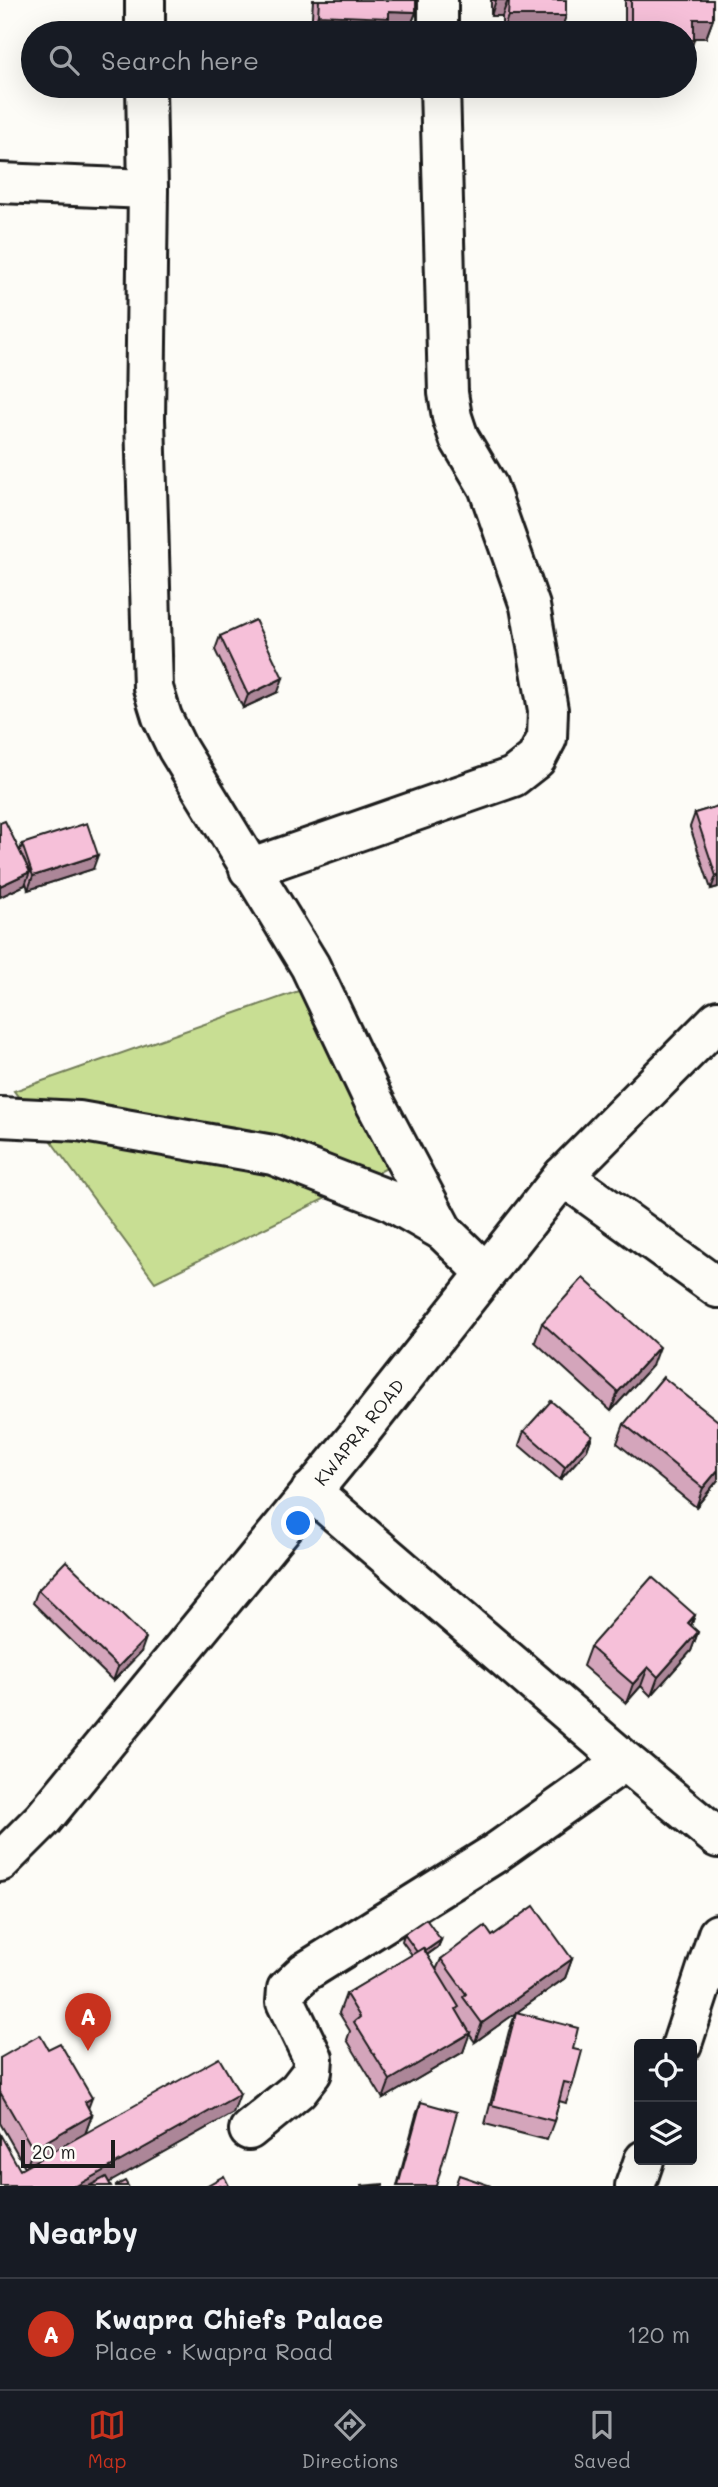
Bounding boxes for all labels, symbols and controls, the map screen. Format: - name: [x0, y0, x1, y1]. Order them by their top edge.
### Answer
- search box: [21, 21, 697, 98]
- icon: search: [45, 41, 83, 79]
- text: Search here: [101, 43, 259, 77]
- street label: KWAPRA ROAD: [309, 1374, 409, 1490]
- your location: [281, 1506, 315, 1540]
- pin: A: [65, 1993, 111, 2051]
- map controls: [634, 2039, 697, 2165]
- button: locate: [634, 2039, 697, 2102]
- button: layers: [634, 2102, 697, 2165]
- scale bar: [21, 2137, 116, 2169]
- text: 20 m: [32, 2139, 76, 2164]
- text: Nearby: [28, 2212, 138, 2252]
- text: Kwapra Chiefs Palace: [95, 2302, 383, 2336]
- text: A: [43, 2319, 59, 2349]
- text: 120 m: [627, 2319, 690, 2349]
- text: Place · Kwapra Road: [95, 2336, 333, 2366]
- tab: Map: [88, 2406, 126, 2473]
- tab: Directions: [302, 2406, 398, 2473]
- tab: Saved: [574, 2406, 630, 2473]

